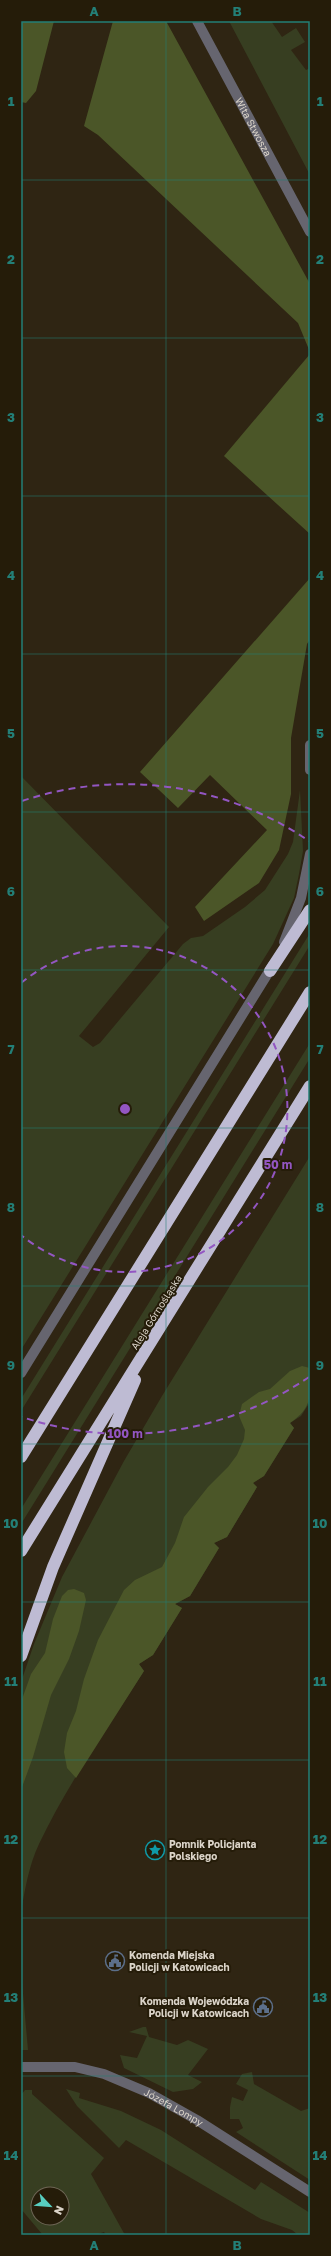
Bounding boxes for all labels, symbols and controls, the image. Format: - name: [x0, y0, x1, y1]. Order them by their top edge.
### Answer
- text: A: [89, 3, 99, 19]
- text: B: [232, 3, 242, 19]
- text: 1: [8, 93, 15, 109]
- text: 1: [317, 93, 324, 109]
- street label: Wita Stwosza: [233, 95, 274, 158]
- text: 2: [7, 251, 15, 267]
- text: 2: [316, 251, 324, 267]
- text: 3: [7, 409, 15, 425]
- text: 3: [316, 409, 324, 425]
- text: 4: [7, 567, 15, 583]
- text: 4: [316, 567, 324, 583]
- text: 5: [7, 725, 15, 741]
- text: 5: [316, 725, 324, 741]
- text: 6: [7, 883, 15, 899]
- text: 6: [316, 883, 324, 899]
- text: 7: [7, 1041, 15, 1057]
- text: 7: [316, 1041, 324, 1057]
- centre of rings: [118, 1102, 132, 1116]
- text: 50 m: [264, 1157, 292, 1172]
- text: 8: [7, 1199, 15, 1215]
- text: 8: [316, 1199, 324, 1215]
- street label: Aleja Górnośląska: [128, 1272, 184, 1352]
- text: 9: [7, 1357, 15, 1373]
- text: 9: [316, 1357, 324, 1373]
- text: 100 m: [107, 1426, 143, 1441]
- text: 10: [3, 1515, 19, 1531]
- text: 10: [312, 1515, 328, 1531]
- text: 11: [4, 1673, 18, 1689]
- text: 11: [313, 1673, 327, 1689]
- text: 12: [4, 1831, 18, 1847]
- text: 12: [313, 1831, 327, 1847]
- place label: Pomnik Policjanta Polskiego: [169, 1838, 256, 1862]
- place icon: Pomnik Policjanta Polskiego: [144, 1839, 166, 1861]
- place label: Komenda Miejska Policji w Katowicach: [129, 1949, 230, 1973]
- public building icon: Komenda Miejska Policji w Katowicach: [104, 1950, 126, 1972]
- text: 13: [4, 1989, 18, 2005]
- text: 13: [313, 1989, 327, 2005]
- place label: Komenda Wojewódzka Policji w Katowicach: [140, 1995, 249, 2019]
- public building icon: Komenda Wojewódzka Policji w Katowicach: [252, 1996, 274, 2018]
- street label: Józefa Lompy: [142, 2086, 206, 2129]
- text: 14: [4, 2147, 18, 2163]
- text: 14: [313, 2147, 327, 2163]
- north arrow: [30, 2186, 70, 2226]
- text: N: [52, 2204, 67, 2217]
- text: A: [89, 2237, 99, 2253]
- text: B: [232, 2237, 242, 2253]

